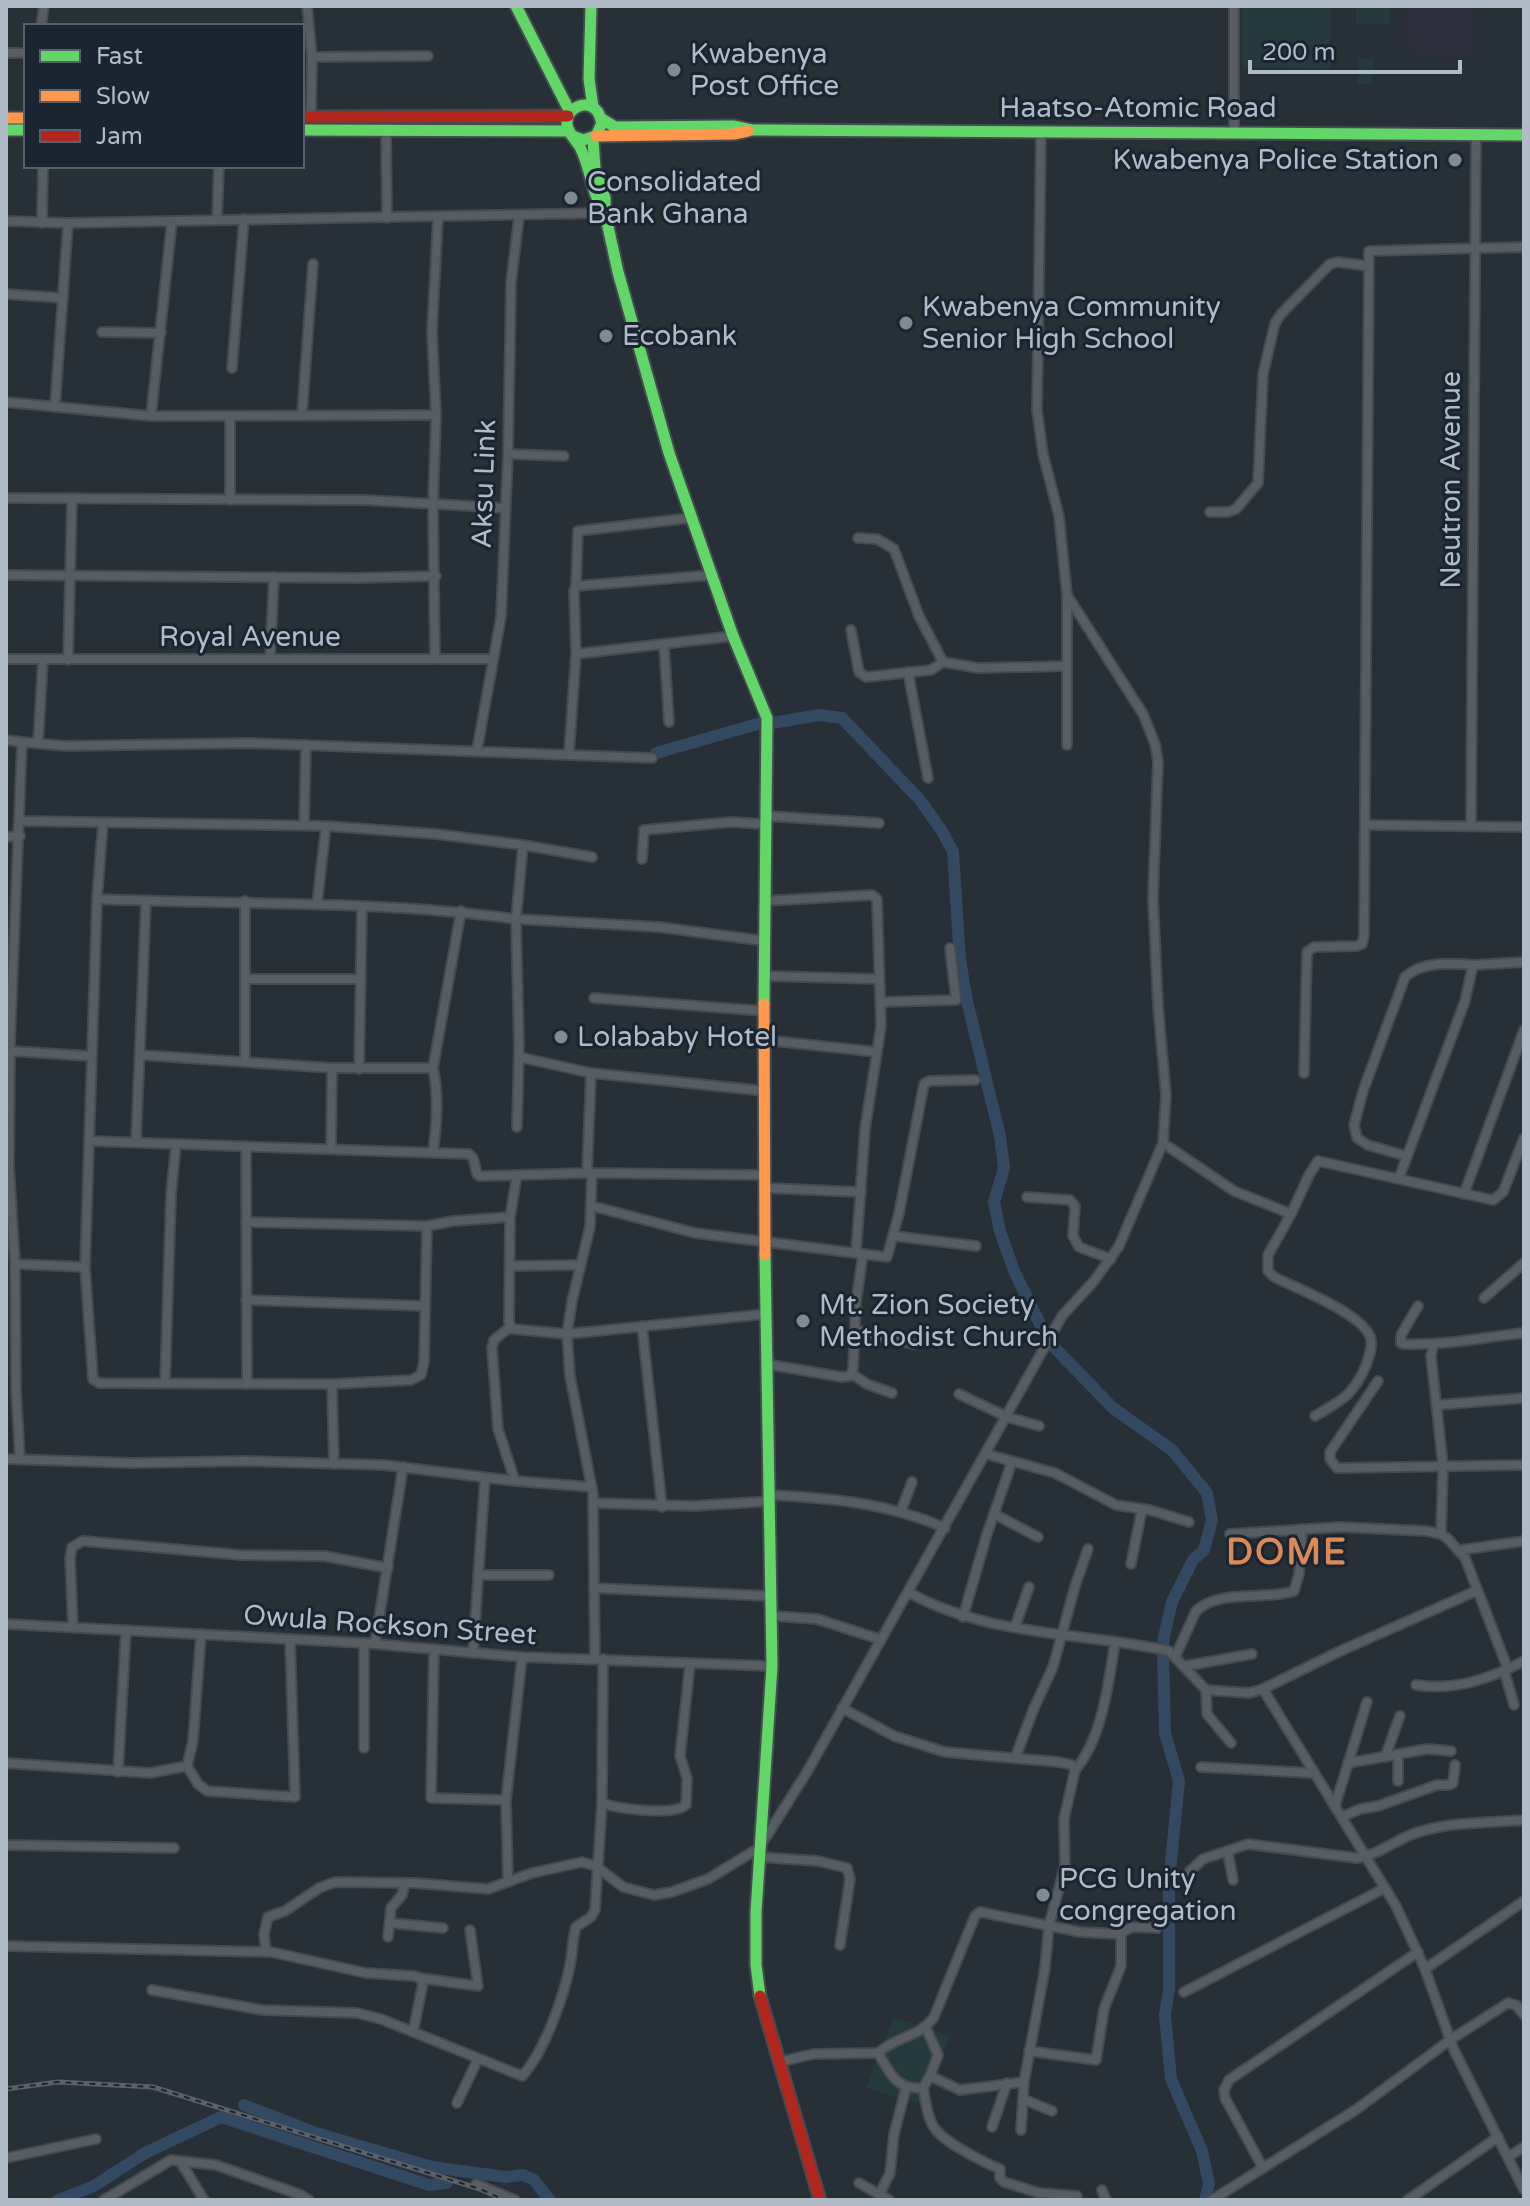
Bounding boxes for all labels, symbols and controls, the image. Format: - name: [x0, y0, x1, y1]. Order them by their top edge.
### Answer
- legend: [24, 24, 304, 168]
- scale bar: [1250, 24, 1460, 74]
- place label: Kwabenya Post Office: [690, 37, 839, 103]
- text: 200 m: [1262, 38, 1336, 67]
- text: Fast: [96, 42, 143, 71]
- marker: Kwabenya Post Office: [665, 61, 683, 79]
- text: Slow: [96, 82, 150, 111]
- street label: Haatso-Atomic Road: [999, 91, 1277, 125]
- text: Jam: [96, 122, 143, 151]
- place label: Kwabenya Police Station: [1112, 143, 1439, 177]
- marker: Kwabenya Police Station: [1446, 151, 1464, 169]
- place label: Consolidated Bank Ghana: [587, 165, 762, 231]
- marker: Consolidated Bank Ghana: [562, 189, 580, 207]
- place label: Kwabenya Community Senior High School: [922, 290, 1221, 356]
- marker: Kwabenya Community Senior High School: [897, 314, 915, 332]
- place label: Ecobank: [622, 319, 737, 353]
- marker: Ecobank: [597, 327, 615, 345]
- street label: Neutron Avenue: [1434, 371, 1468, 589]
- street label: Aksu Link: [465, 419, 503, 549]
- street label: Royal Avenue: [159, 620, 341, 654]
- place label: Lolababy Hotel: [577, 1020, 777, 1054]
- marker: Lolababy Hotel: [552, 1028, 570, 1046]
- place label: Mt. Zion Society Methodist Church: [819, 1288, 1058, 1354]
- marker: Mt. Zion Society Methodist Church: [794, 1312, 812, 1330]
- district label: DOME: [1226, 1531, 1348, 1574]
- street label: Owula Rockson Street: [242, 1598, 538, 1652]
- place label: PCG Unity congregation: [1059, 1862, 1237, 1928]
- marker: PCG Unity congregation: [1034, 1886, 1052, 1904]

